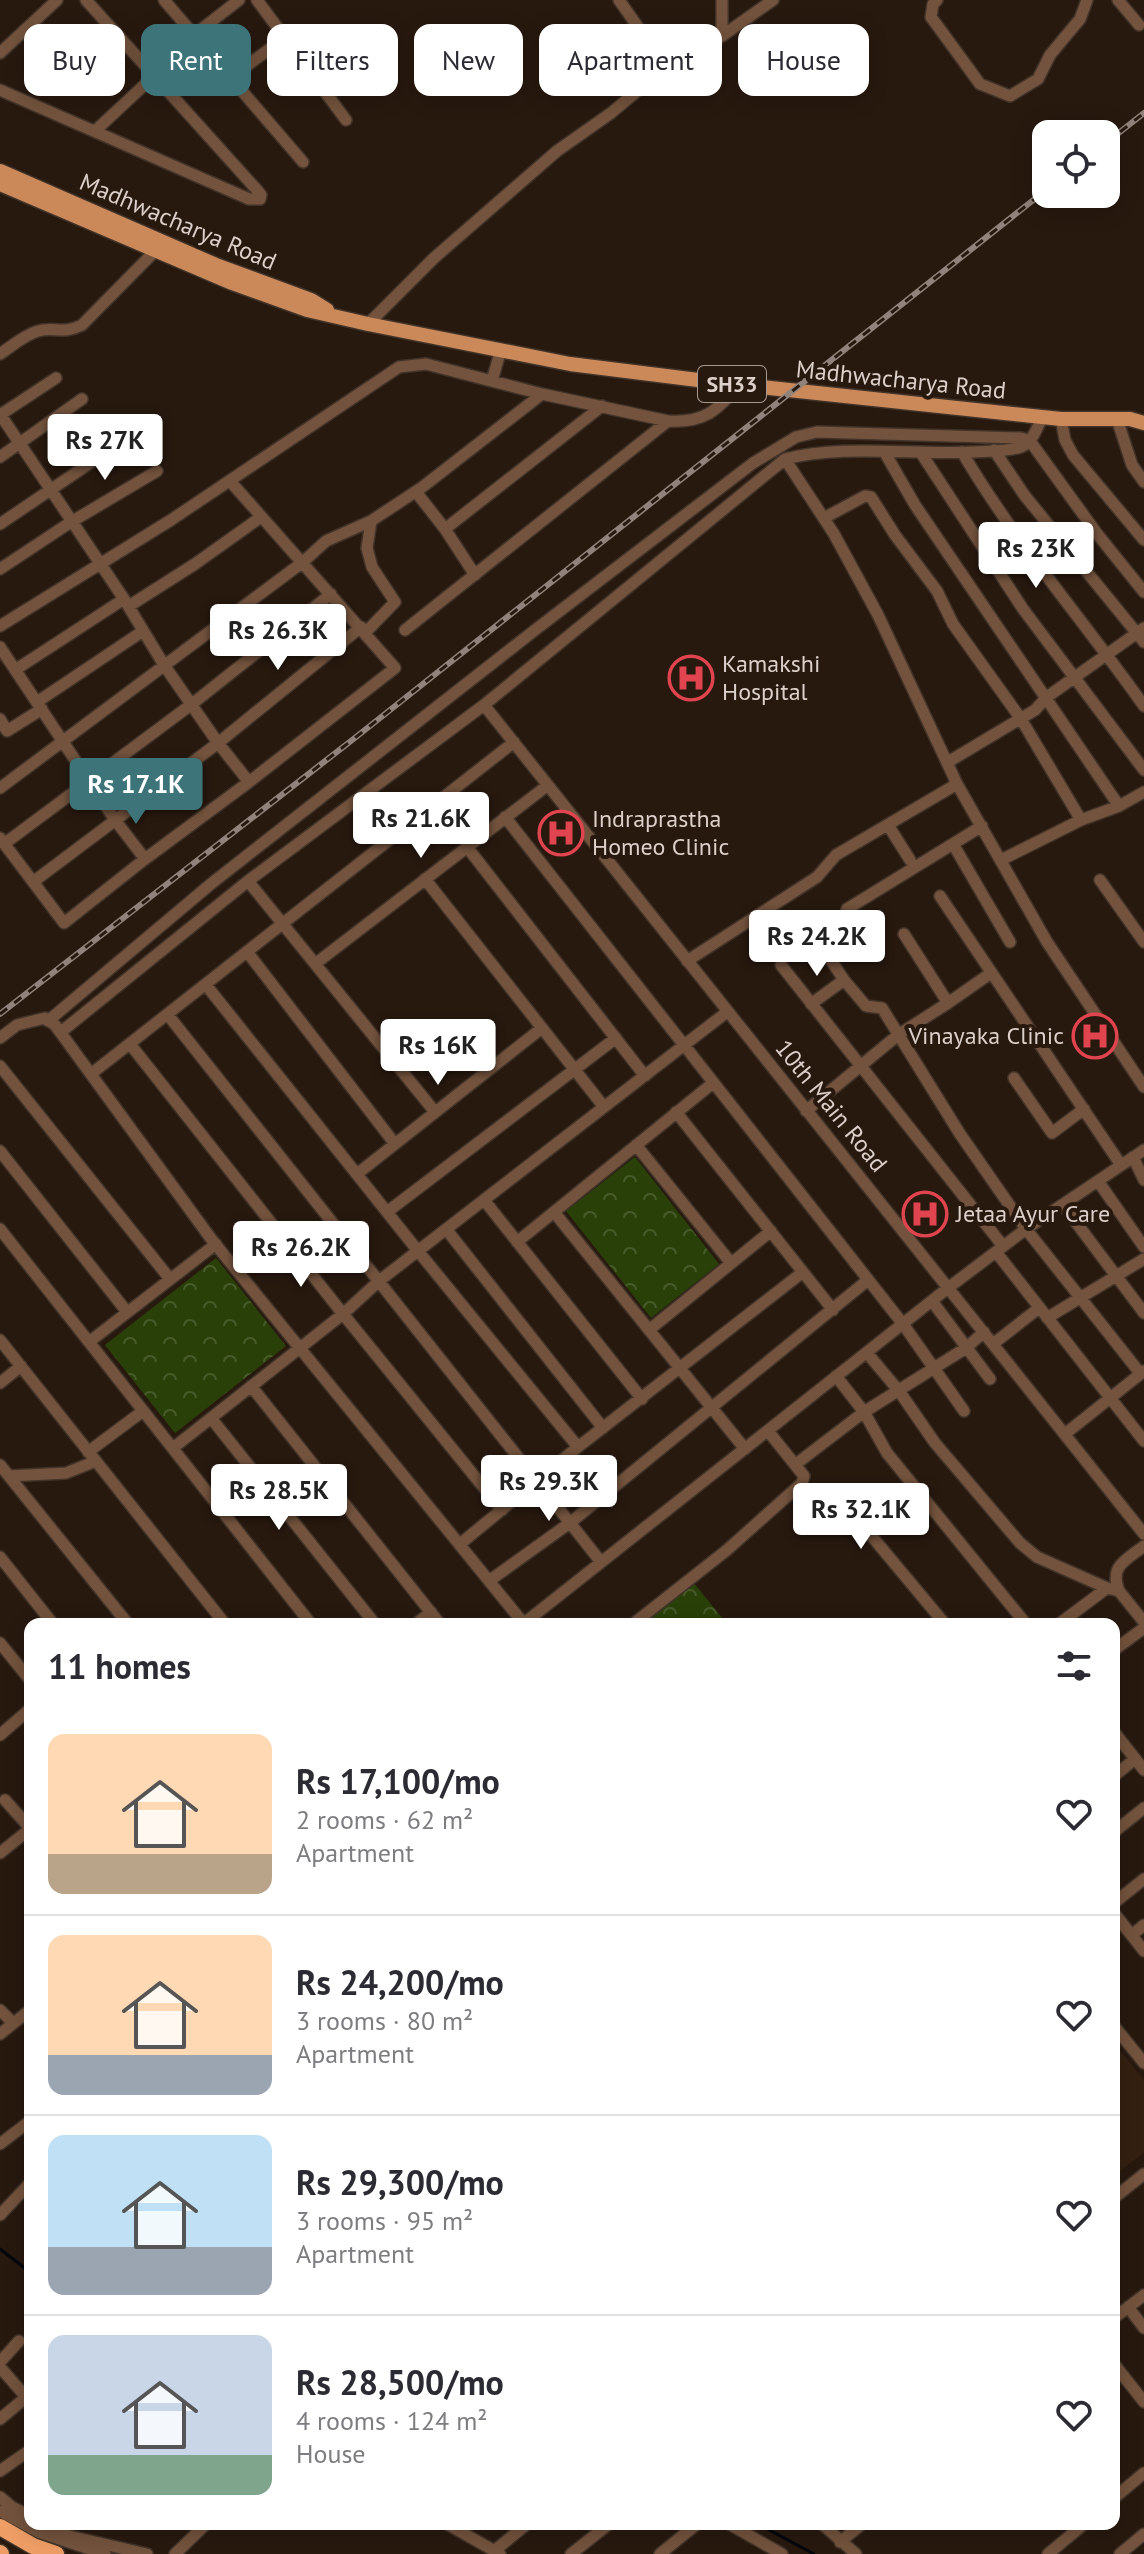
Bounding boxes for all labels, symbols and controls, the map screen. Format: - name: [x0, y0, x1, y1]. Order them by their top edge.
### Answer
- chip: Buy: [24, 24, 125, 96]
- chip: Rent: [141, 24, 251, 96]
- chip: Filters: [267, 24, 398, 96]
- chip: New: [414, 24, 523, 96]
- chip: Apartment: [539, 24, 722, 96]
- chip: House: [738, 24, 869, 96]
- map controls: [1032, 120, 1120, 208]
- button: locate: [1032, 120, 1120, 208]
- street label: Madhwacharya Road: [75, 166, 281, 277]
- street label: Madhwacharya Road: [795, 353, 1007, 406]
- road number: SH33: [698, 366, 766, 402]
- pin: Rs 27K: [40, 414, 170, 482]
- text: Rs 27K: [66, 423, 144, 456]
- pin: Rs 23K: [971, 522, 1101, 590]
- text: Rs 23K: [997, 531, 1075, 564]
- pin: Rs 26.3K: [195, 604, 361, 672]
- text: Rs 26.3K: [228, 613, 328, 646]
- place label: Kamakshi Hospital: [722, 648, 820, 707]
- hospital icon: Kamakshi Hospital: [667, 654, 715, 702]
- pin: Rs 17.1K: [53, 758, 219, 826]
- text: Rs 17.1K: [88, 767, 184, 800]
- pin: Rs 21.6K: [338, 792, 504, 860]
- text: Rs 21.6K: [371, 801, 471, 834]
- place label: Indraprastha Homeo Clinic: [592, 803, 729, 862]
- hospital icon: Indraprastha Homeo Clinic: [537, 809, 585, 857]
- pin: Rs 24.2K: [734, 910, 900, 978]
- text: Rs 24.2K: [767, 919, 867, 952]
- hospital icon: Vinayaka Clinic: [1071, 1012, 1119, 1060]
- pin: Rs 16K: [373, 1019, 503, 1087]
- place label: Vinayaka Clinic: [907, 1020, 1064, 1051]
- text: Rs 16K: [399, 1028, 477, 1061]
- street label: 10th Main Road: [769, 1033, 894, 1178]
- hospital icon: Jetaa Ayur Care: [901, 1190, 949, 1238]
- place label: Jetaa Ayur Care: [955, 1198, 1110, 1229]
- pin: Rs 26.2K: [218, 1221, 384, 1289]
- text: Rs 26.2K: [251, 1230, 351, 1263]
- pin: Rs 29.3K: [466, 1455, 632, 1523]
- pin: Rs 28.5K: [196, 1464, 362, 1532]
- text: Rs 29.3K: [499, 1464, 599, 1497]
- text: Rs 28.5K: [229, 1473, 329, 1506]
- pin: Rs 32.1K: [778, 1483, 944, 1551]
- text: Rs 32.1K: [811, 1492, 911, 1525]
- text: 11 homes: [48, 1644, 191, 1688]
- icon: filters: [1052, 1644, 1096, 1688]
- text: Rs 17,100/mo: [296, 1759, 500, 1803]
- icon: home: [112, 1766, 208, 1862]
- icon: heart: [1052, 1792, 1096, 1836]
- text: 2 rooms · 62 m²: [296, 1803, 473, 1836]
- text: Apartment: [296, 1836, 414, 1869]
- text: Rs 24,200/mo: [296, 1960, 504, 2004]
- icon: home: [112, 1967, 208, 2063]
- icon: heart: [1052, 1993, 1096, 2037]
- text: 3 rooms · 80 m²: [296, 2004, 473, 2037]
- text: Apartment: [296, 2037, 414, 2070]
- text: Rs 29,300/mo: [296, 2160, 504, 2204]
- icon: home: [112, 2167, 208, 2263]
- icon: heart: [1052, 2193, 1096, 2237]
- text: 3 rooms · 95 m²: [296, 2204, 473, 2237]
- text: Apartment: [296, 2237, 414, 2270]
- text: Rs 28,500/mo: [296, 2360, 504, 2404]
- icon: home: [112, 2367, 208, 2463]
- icon: heart: [1052, 2393, 1096, 2437]
- text: 4 rooms · 124 m²: [296, 2404, 488, 2437]
- text: House: [296, 2437, 366, 2470]

